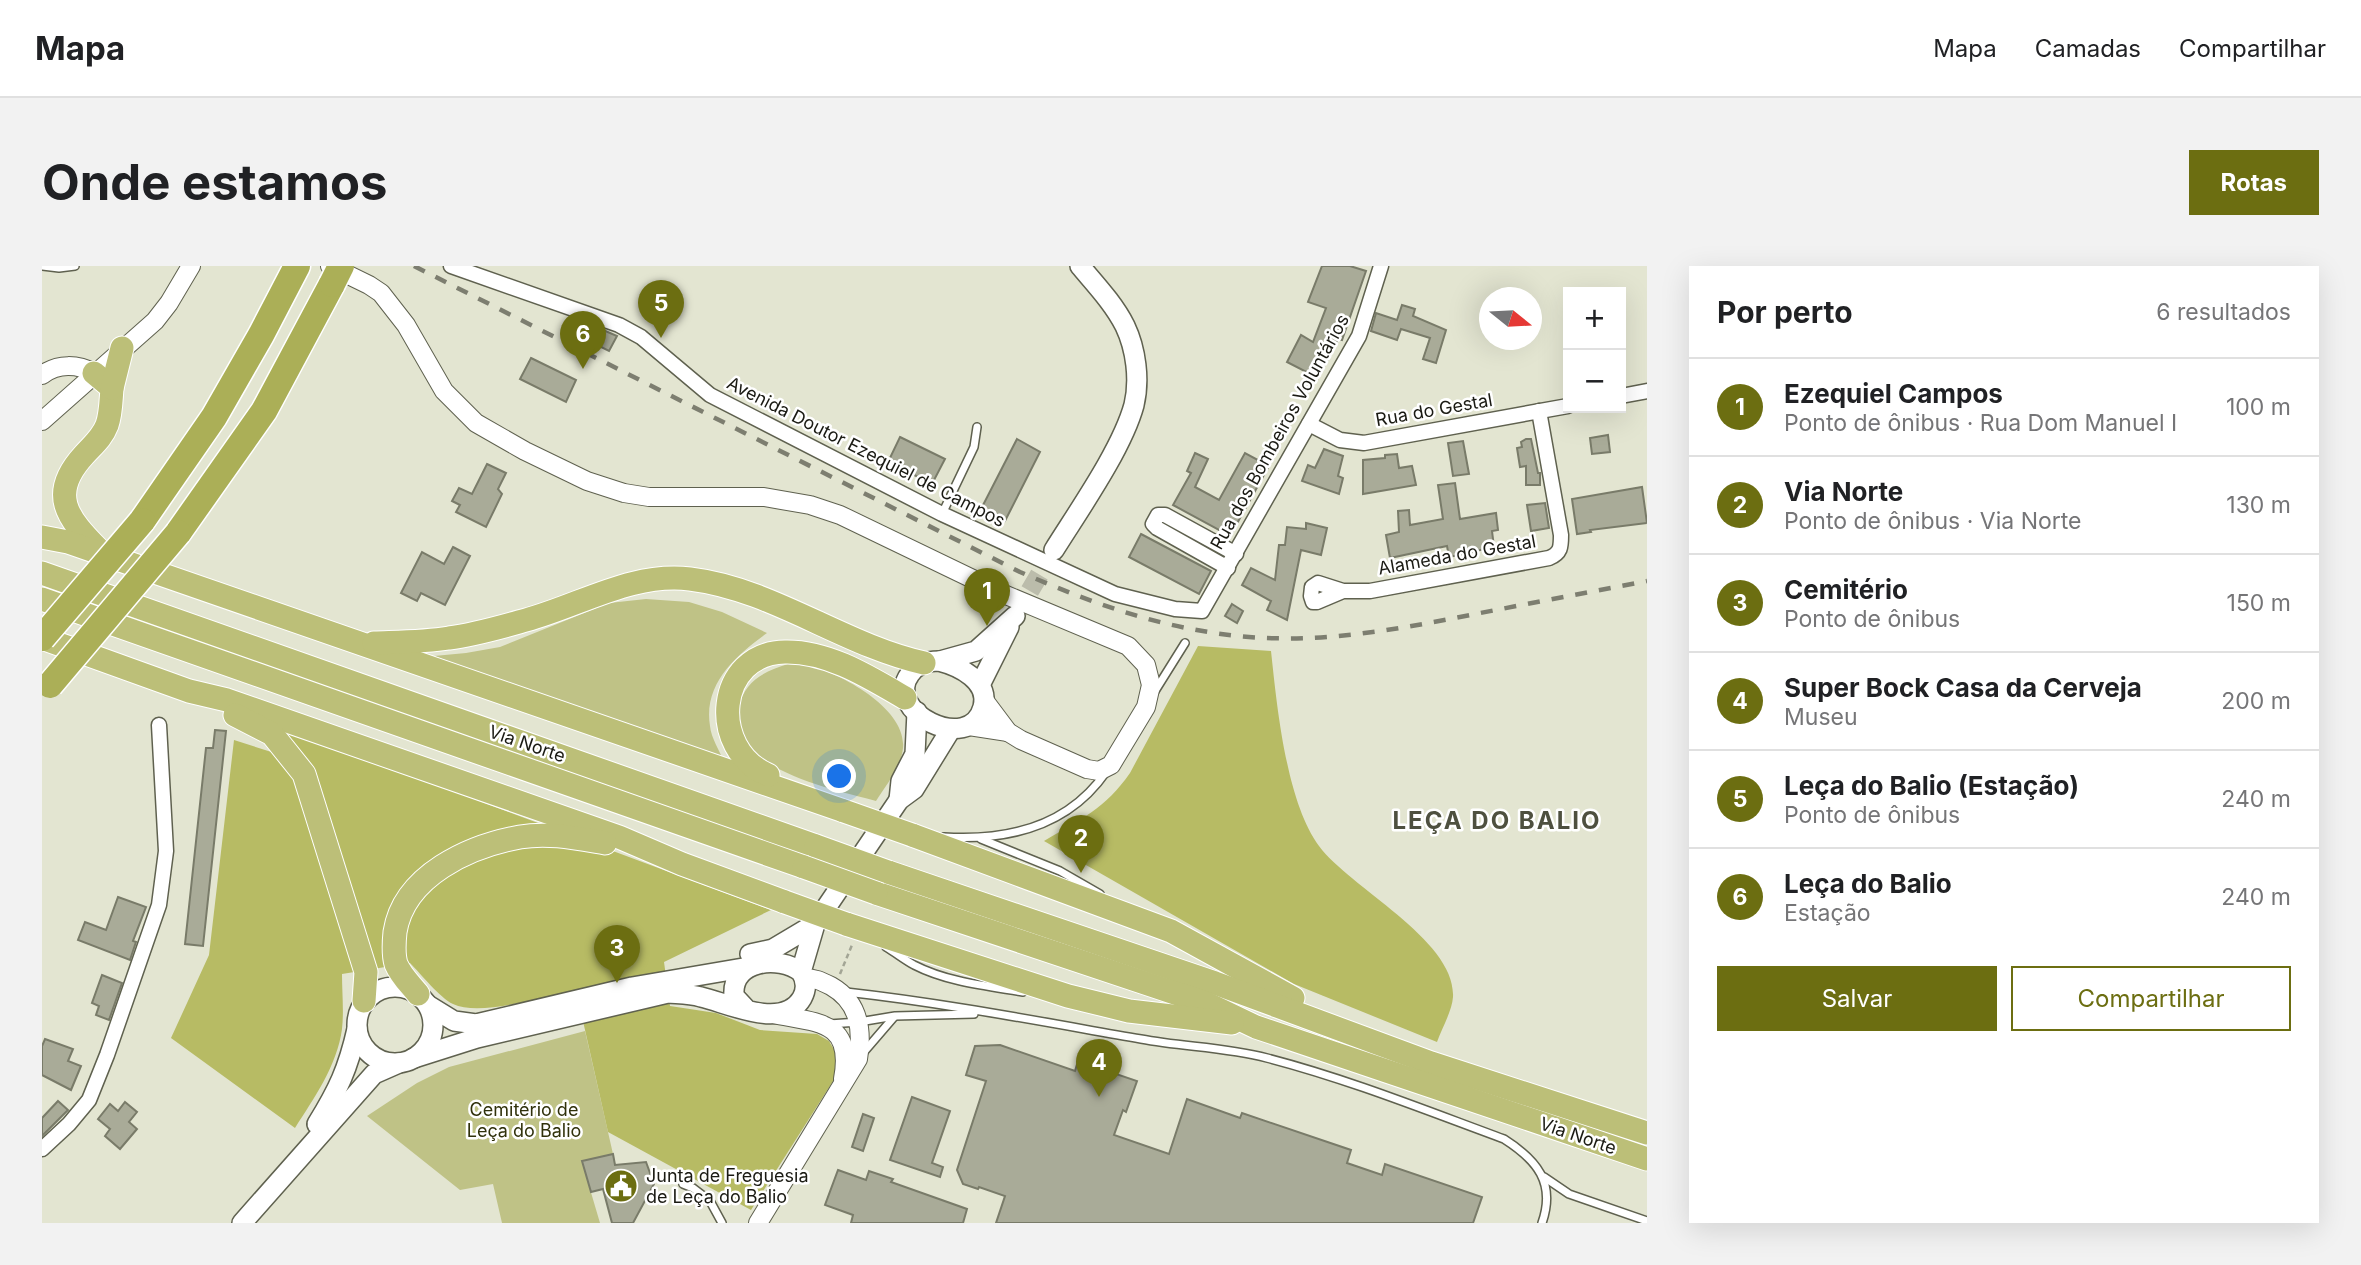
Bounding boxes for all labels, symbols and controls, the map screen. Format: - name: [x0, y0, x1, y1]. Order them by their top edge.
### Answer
- text: Mapa: [35, 28, 125, 68]
- text: Mapa: [1933, 34, 1997, 63]
- text: Camadas: [2035, 34, 2141, 63]
- text: Compartilhar: [2179, 34, 2326, 63]
- button: Rotas: [2189, 150, 2319, 215]
- text: Onde estamos: [42, 153, 387, 212]
- pin: 5: [638, 280, 684, 338]
- north arrow: [1479, 287, 1542, 350]
- map controls: [1563, 287, 1626, 413]
- button: +: [1563, 287, 1626, 350]
- text: Por perto: [1717, 294, 1853, 330]
- text: 6 resultados: [2156, 298, 2291, 326]
- pin: 6: [560, 311, 606, 369]
- street label: Rua dos Bombeiros Voluntários: [1206, 311, 1353, 553]
- button: −: [1563, 350, 1626, 413]
- street label: Avenida Doutor Ezequiel de Campos: [724, 372, 1009, 531]
- text: Ezequiel Campos: [1784, 378, 2003, 409]
- street label: Rua do Gestal: [1374, 389, 1494, 430]
- text: 1: [1735, 393, 1745, 421]
- text: 100 m: [2226, 393, 2291, 421]
- text: Ponto de ônibus · Rua Dom Manuel I: [1784, 409, 2177, 437]
- text: Via Norte: [1784, 476, 1903, 507]
- text: 2: [1733, 491, 1747, 519]
- text: 130 m: [2226, 491, 2291, 519]
- text: Ponto de ônibus · Via Norte: [1784, 507, 2081, 535]
- street label: Alameda do Gestal: [1376, 530, 1538, 579]
- pin: 1: [964, 568, 1010, 626]
- text: Cemitério: [1784, 574, 1908, 605]
- text: 3: [1733, 589, 1747, 617]
- text: 150 m: [2227, 589, 2291, 617]
- text: Ponto de ônibus: [1784, 605, 1960, 633]
- text: Super Bock Casa da Cerveja: [1784, 672, 2142, 703]
- text: 4: [1732, 687, 1748, 715]
- text: 200 m: [2221, 687, 2291, 715]
- text: Museu: [1784, 703, 1858, 731]
- street label: Via Norte: [486, 721, 568, 766]
- your location: [822, 759, 856, 793]
- text: Leça do Balio (Estação): [1784, 770, 2079, 801]
- text: 5: [1733, 785, 1747, 813]
- text: 240 m: [2221, 785, 2291, 813]
- text: Ponto de ônibus: [1784, 801, 1960, 829]
- district label: LEÇA DO BALIO: [1393, 806, 1601, 835]
- pin: 2: [1058, 815, 1104, 873]
- text: Leça do Balio: [1784, 868, 1952, 899]
- text: 6: [1733, 883, 1747, 911]
- text: 240 m: [2221, 883, 2291, 911]
- text: Estação: [1784, 899, 1871, 927]
- pin: 3: [594, 925, 640, 983]
- button: Salvar: [1717, 966, 1997, 1031]
- button: Compartilhar: [2011, 966, 2291, 1031]
- pin: 4: [1076, 1039, 1122, 1097]
- park label: Cemitério de Leça do Balio: [467, 1099, 581, 1141]
- street label: Via Norte: [1537, 1113, 1619, 1158]
- place label: Junta de Freguesia de Leça do Balio: [646, 1165, 809, 1207]
- public building icon: Junta de Freguesia de Leça do Balio: [602, 1167, 640, 1205]

